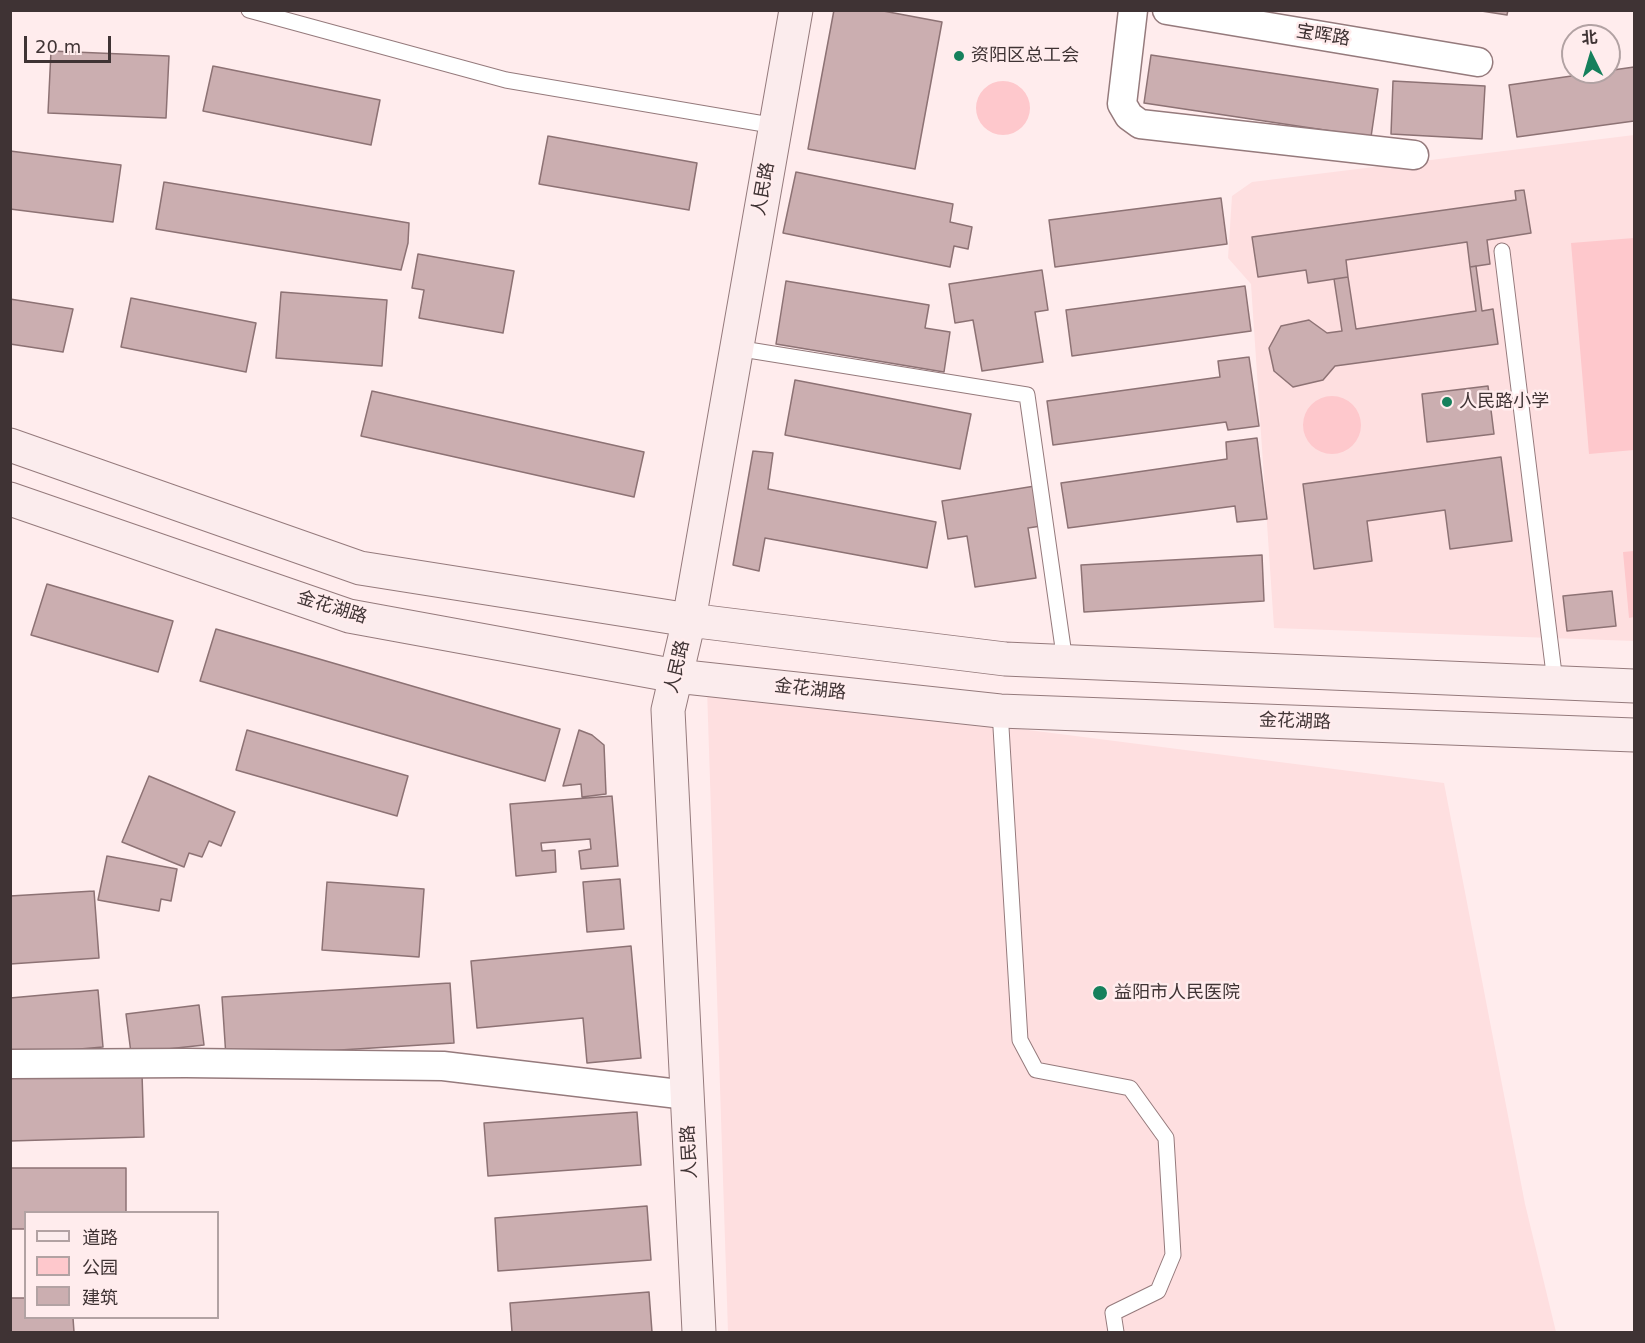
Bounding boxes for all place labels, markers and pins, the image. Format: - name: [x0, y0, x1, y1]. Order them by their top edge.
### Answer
- place label: 资阳区总工会: [971, 45, 1079, 67]
- marker: 资阳区总工会: [952, 49, 966, 63]
- place label: 人民路小学: [1459, 391, 1549, 413]
- marker: 人民路小学: [1440, 395, 1454, 409]
- place label: 益阳市人民医院: [1114, 982, 1240, 1004]
- marker: 益阳市人民医院: [1091, 984, 1109, 1002]

